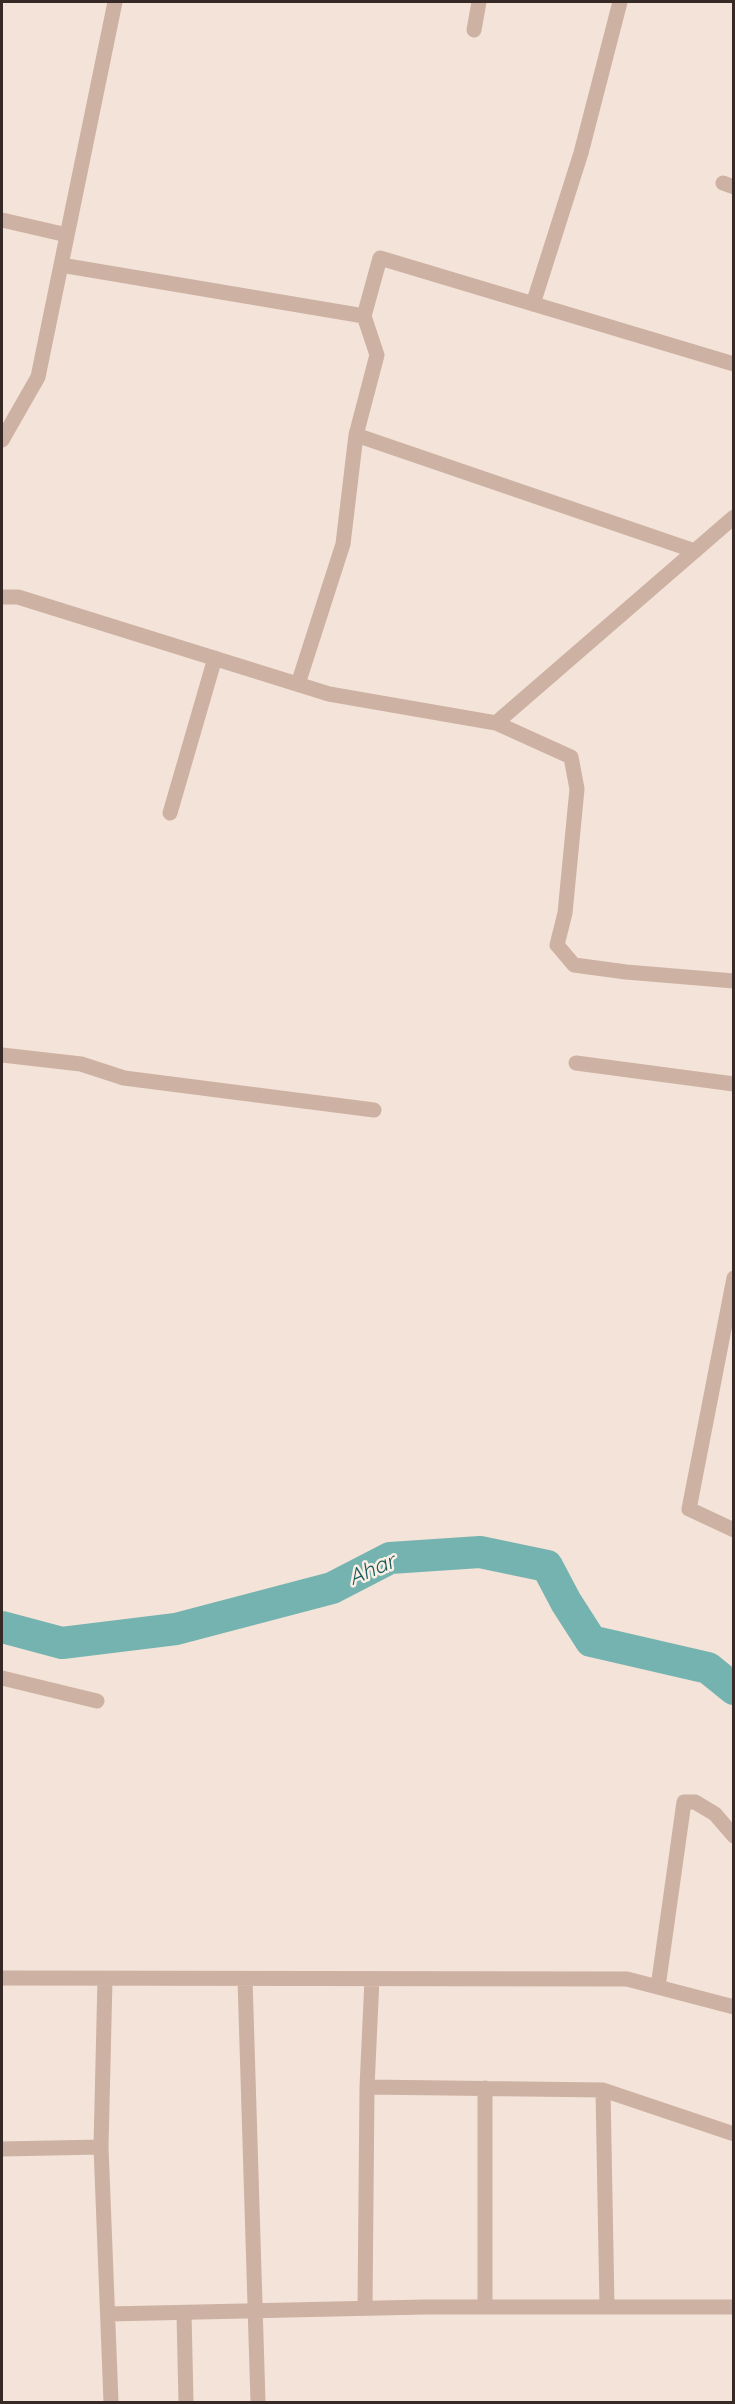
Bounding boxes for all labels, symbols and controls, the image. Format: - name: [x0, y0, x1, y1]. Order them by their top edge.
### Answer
- water label: Ahar: [345, 1548, 399, 1592]

